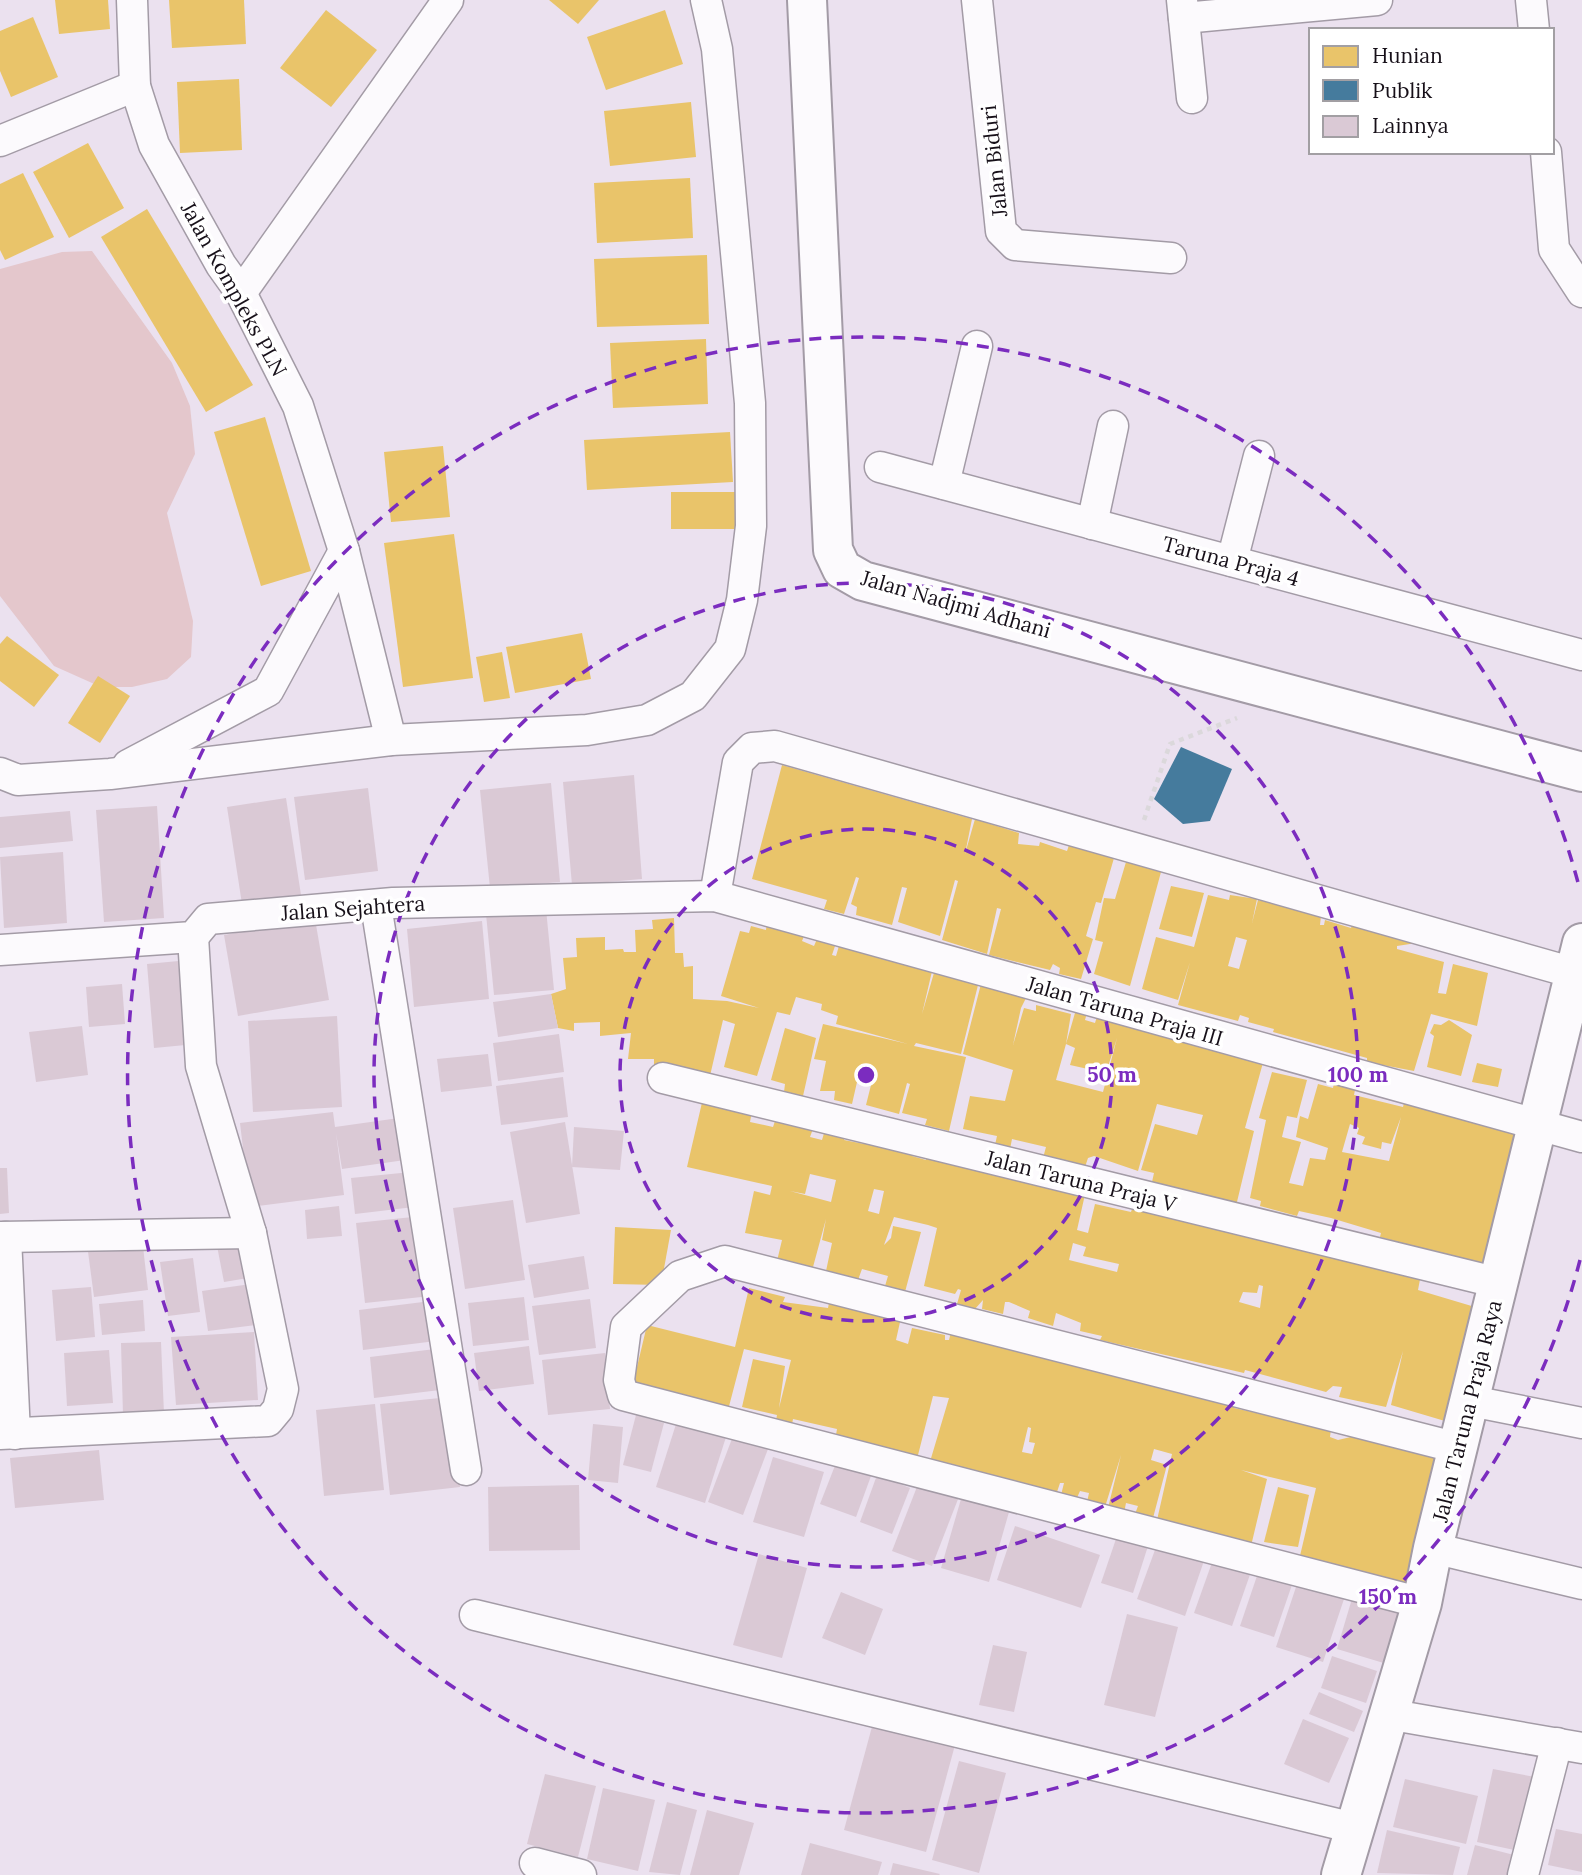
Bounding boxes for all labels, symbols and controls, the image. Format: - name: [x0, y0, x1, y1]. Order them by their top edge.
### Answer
- legend: [1309, 28, 1554, 154]
- text: Hunian: [1372, 42, 1443, 69]
- text: Publik: [1372, 77, 1433, 104]
- street label: Jalan Biduri: [975, 104, 1013, 219]
- text: Lainnya: [1372, 112, 1449, 139]
- street label: Jalan Kompleks PLN: [174, 196, 293, 381]
- street label: Taruna Praja 4: [1160, 530, 1302, 592]
- street label: Jalan Nadjmi Adhani: [857, 564, 1054, 644]
- street label: Jalan Sejahtera: [279, 889, 426, 927]
- street label: Jalan Taruna Praja III: [1023, 970, 1226, 1052]
- text: 50 m: [1087, 1061, 1137, 1088]
- text: 100 m: [1328, 1061, 1388, 1088]
- centre of rings: [854, 1063, 878, 1087]
- street label: Jalan Taruna Praja V: [982, 1144, 1180, 1218]
- street label: Jalan Taruna Praja Raya: [1426, 1297, 1508, 1526]
- text: 150 m: [1359, 1583, 1417, 1610]

